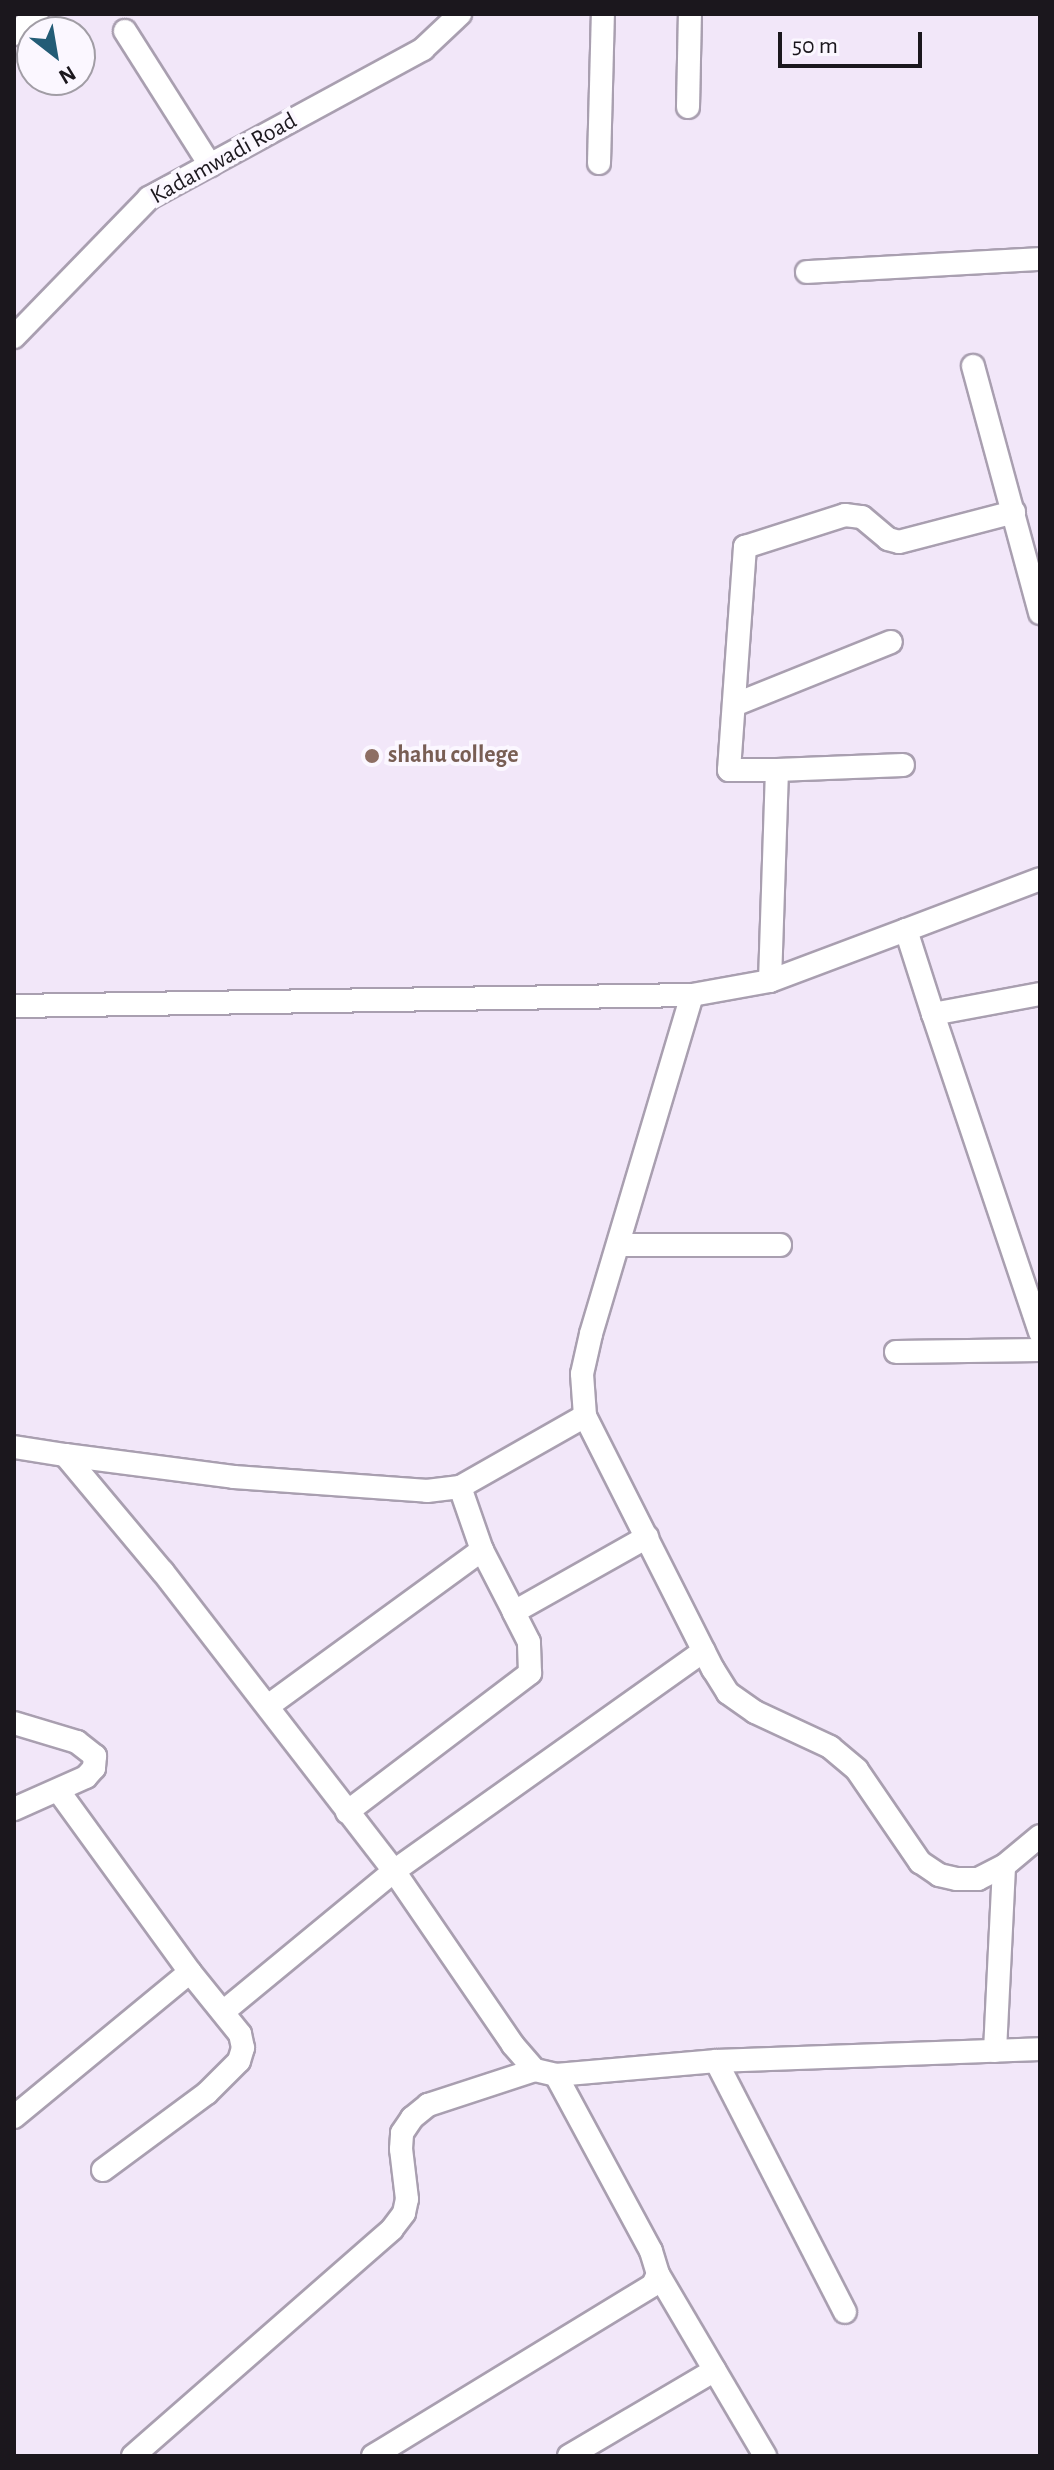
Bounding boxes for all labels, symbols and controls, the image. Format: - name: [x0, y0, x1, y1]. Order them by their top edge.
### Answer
- north arrow: [16, 16, 96, 96]
- scale bar: [782, 16, 926, 66]
- text: 50 m: [792, 34, 838, 58]
- text: N: [55, 61, 80, 88]
- street label: Kadamwadi Road: [146, 107, 302, 211]
- place label: shahu college: [388, 742, 519, 770]
- marker: shahu college: [363, 747, 381, 765]

